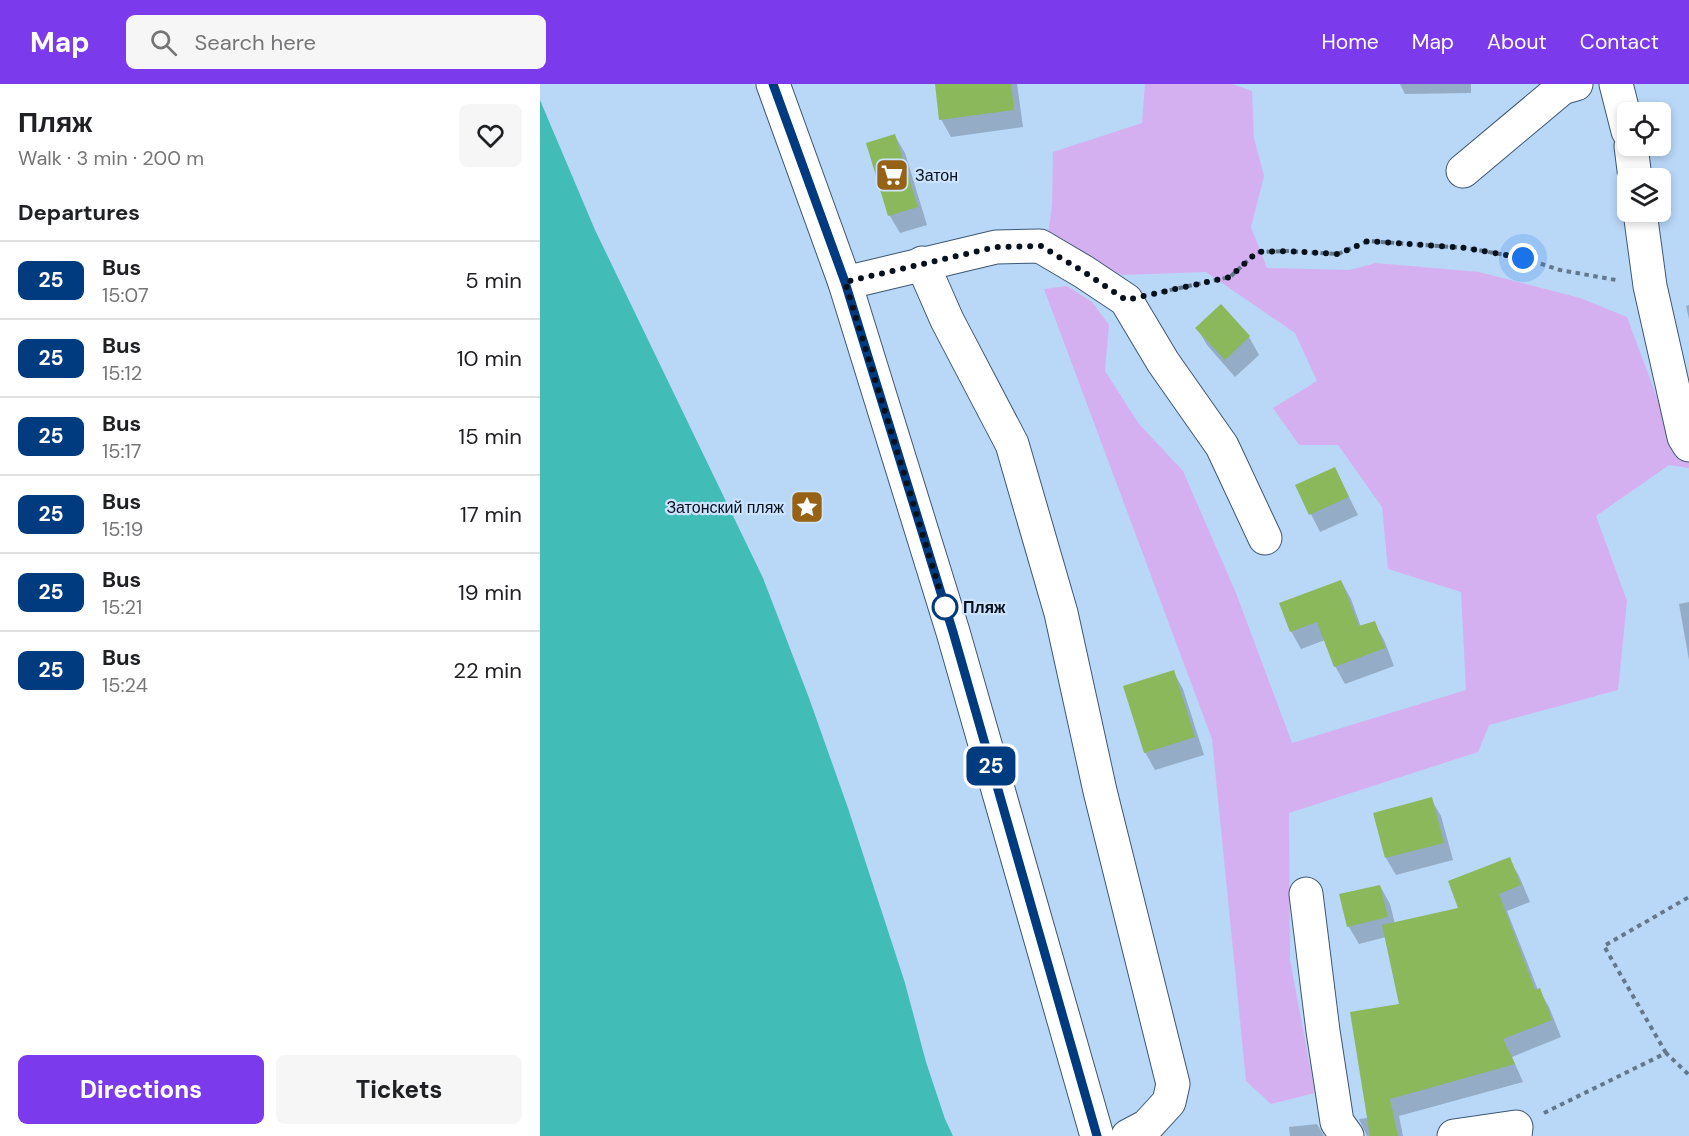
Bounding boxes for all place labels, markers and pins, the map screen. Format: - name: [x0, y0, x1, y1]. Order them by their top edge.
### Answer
- supermarket icon: Затон: [874, 157, 910, 193]
- place label: Затон: [915, 165, 958, 186]
- place icon: Затонский пляж: [789, 489, 825, 525]
- place label: Затонский пляж: [666, 497, 784, 518]
- marker: Пляж: [932, 594, 958, 620]
- place label: Пляж: [963, 597, 1006, 618]

